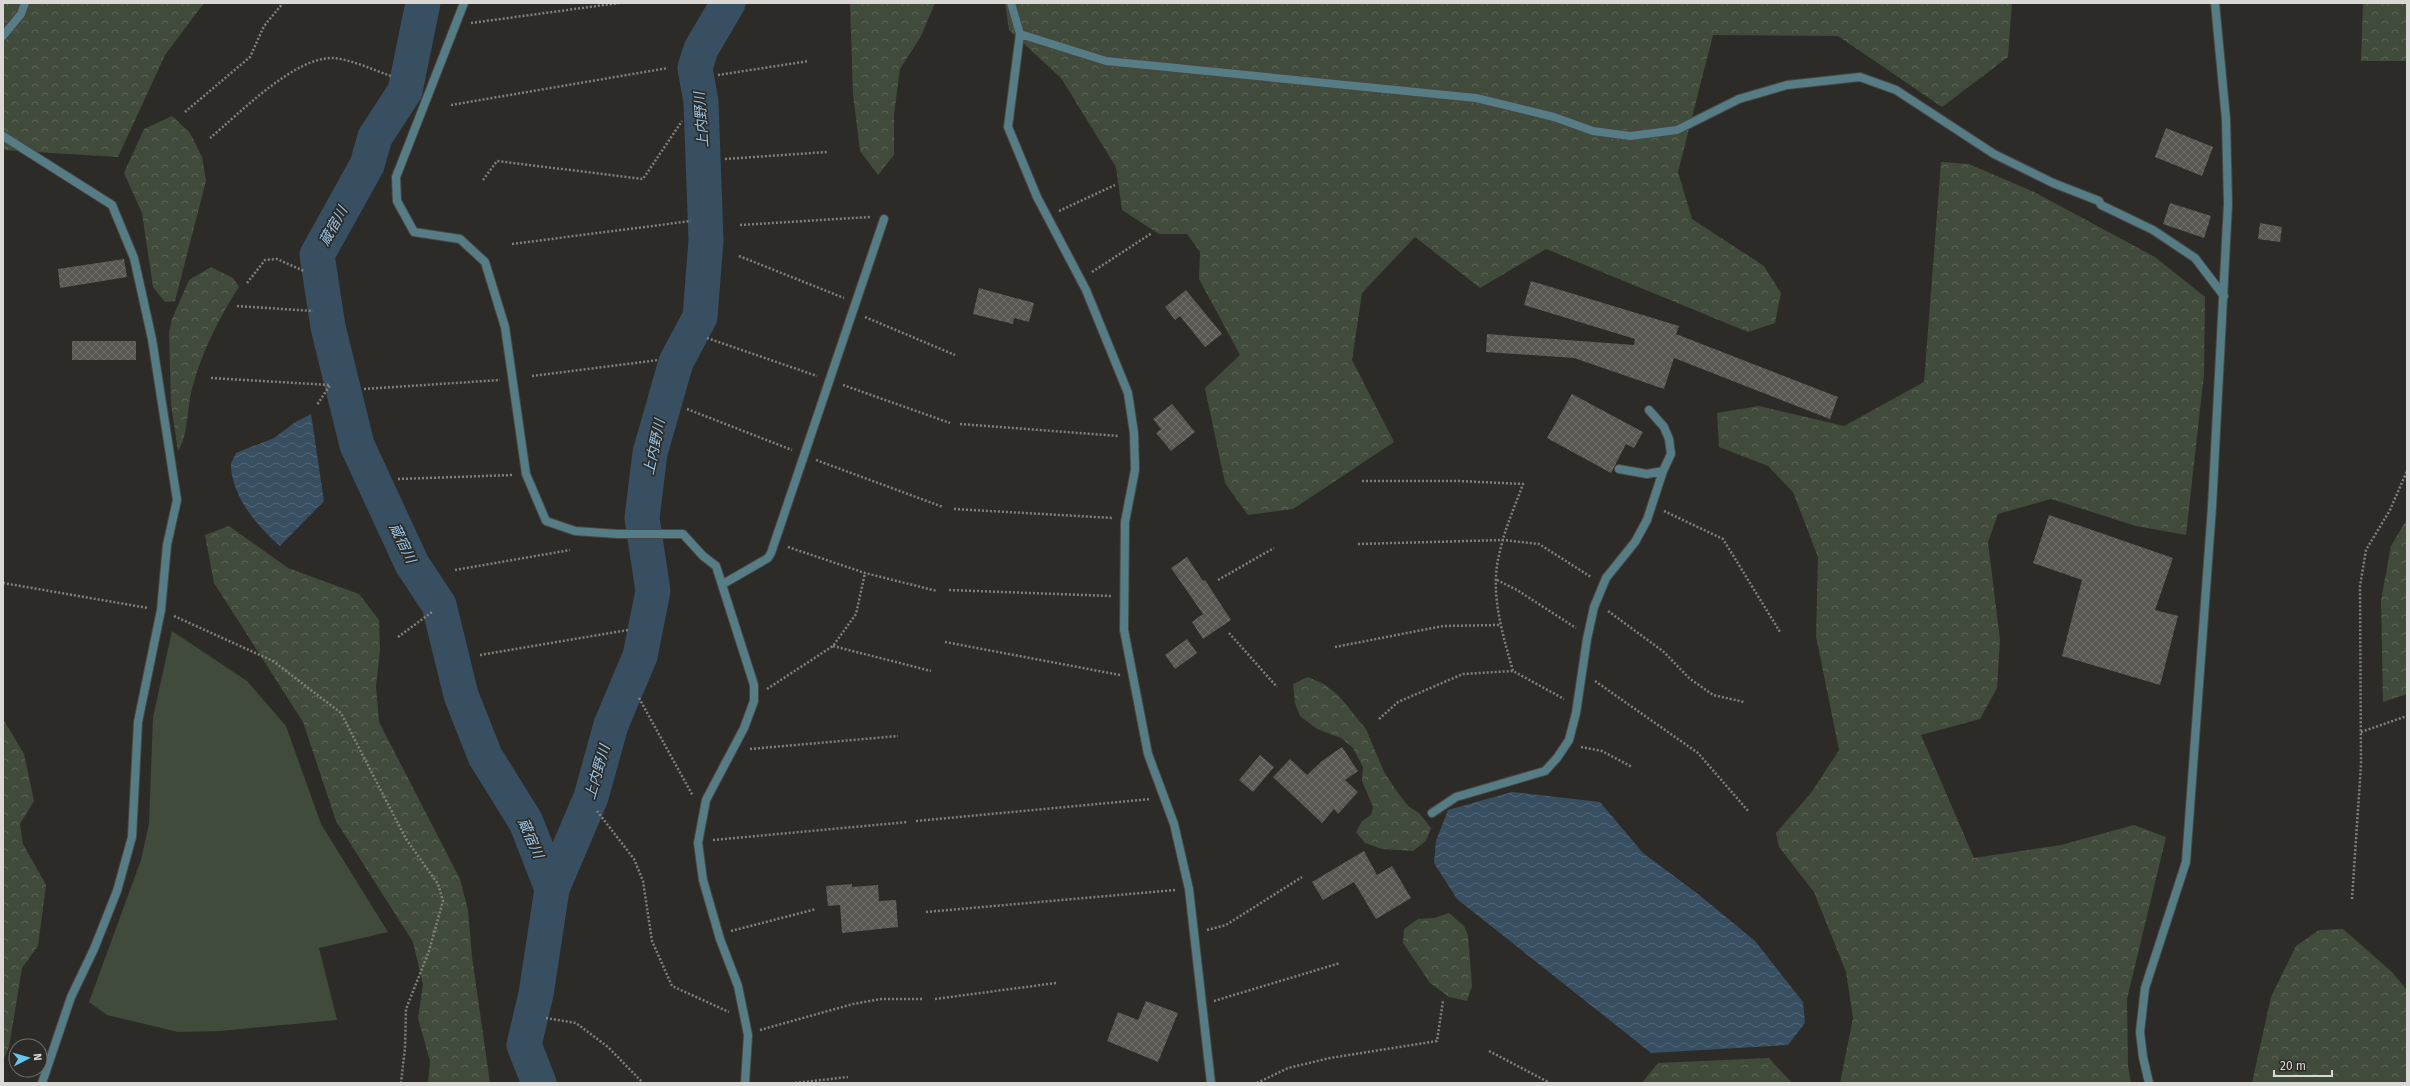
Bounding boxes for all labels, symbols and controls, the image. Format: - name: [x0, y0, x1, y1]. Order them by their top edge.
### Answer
- water label: 上内野川: [691, 89, 712, 148]
- water label: 蔵宿川: [316, 202, 352, 249]
- water label: 上内野川: [640, 416, 669, 476]
- water label: 蔵宿川: [386, 521, 420, 568]
- water label: 上内野川: [582, 741, 614, 801]
- water label: 蔵宿川: [514, 816, 548, 863]
- north arrow: [8, 1038, 48, 1078]
- scale bar: [2274, 1052, 2332, 1078]
- text: N: [31, 1053, 44, 1061]
- text: 20 m: [2280, 1059, 2306, 1073]

